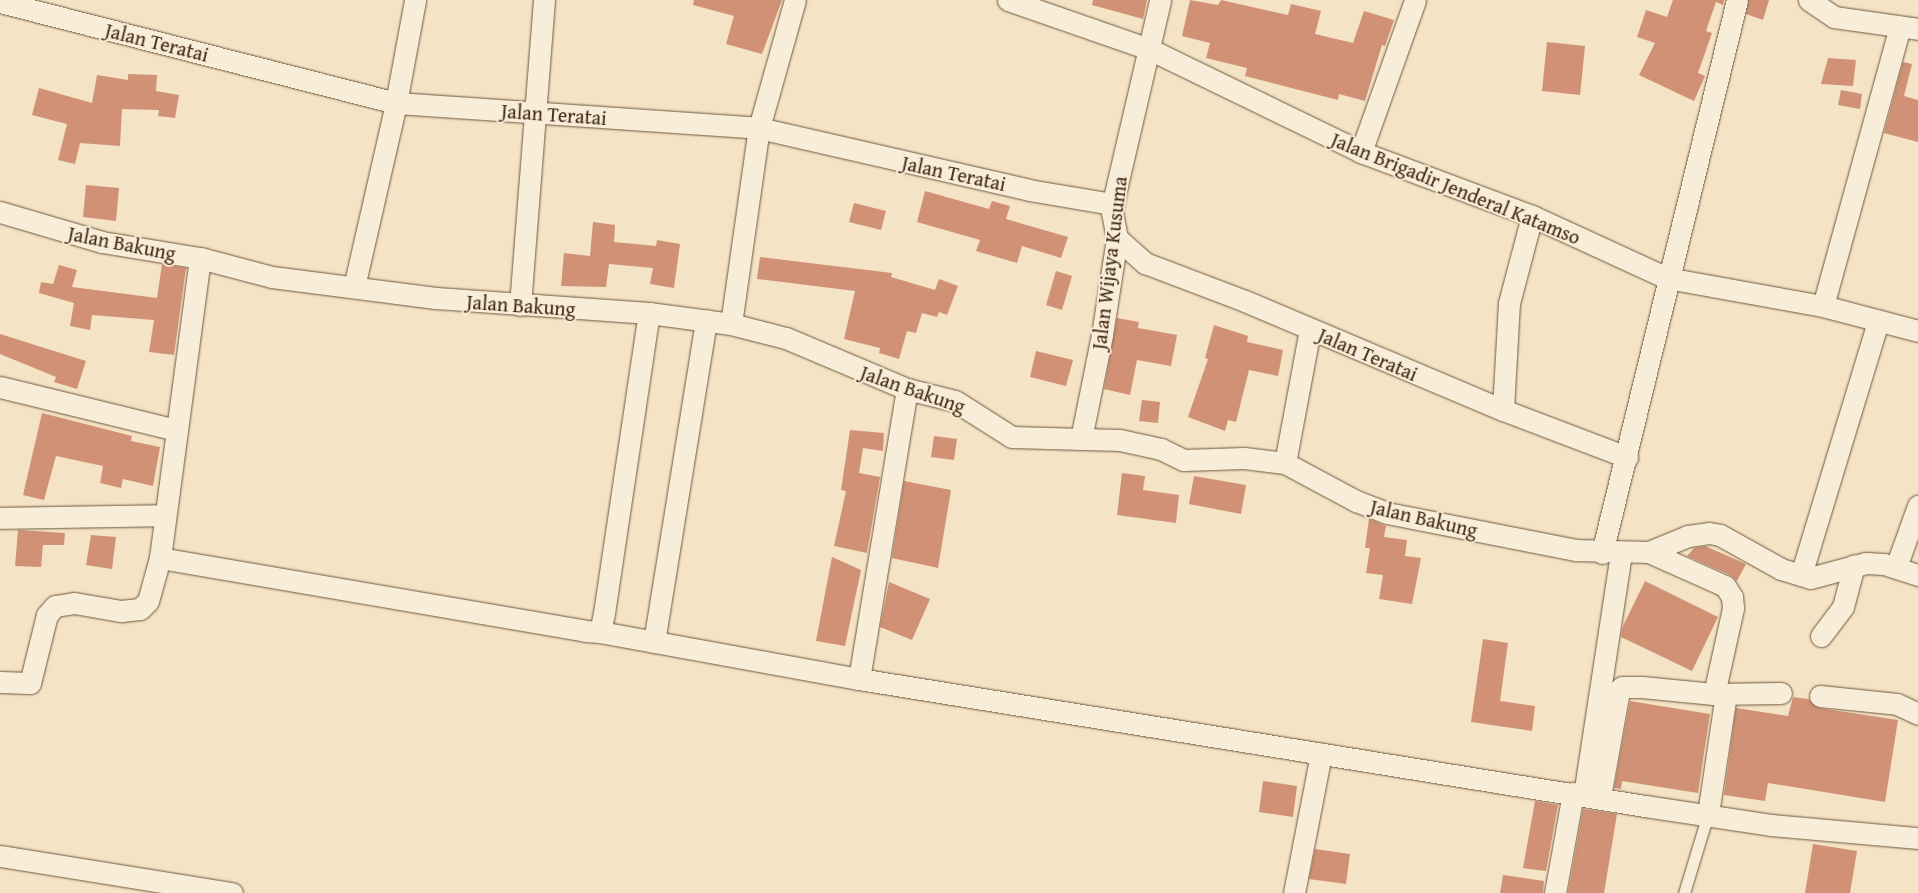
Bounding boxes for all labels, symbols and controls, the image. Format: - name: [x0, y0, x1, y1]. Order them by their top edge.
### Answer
- street label: Jalan Teratai: [103, 18, 211, 66]
- street label: Jalan Teratai: [500, 98, 608, 130]
- street label: Jalan Brigadir Jenderal Katamso: [1328, 127, 1584, 249]
- street label: Jalan Teratai: [900, 150, 1008, 196]
- street label: Jalan Wijaya Kusuma: [1086, 175, 1132, 351]
- street label: Jalan Bakung: [66, 221, 178, 265]
- street label: Jalan Bakung: [466, 289, 576, 321]
- street label: Jalan Teratai: [1315, 322, 1421, 386]
- street label: Jalan Bakung: [857, 360, 969, 418]
- street label: Jalan Bakung: [1368, 494, 1480, 542]

